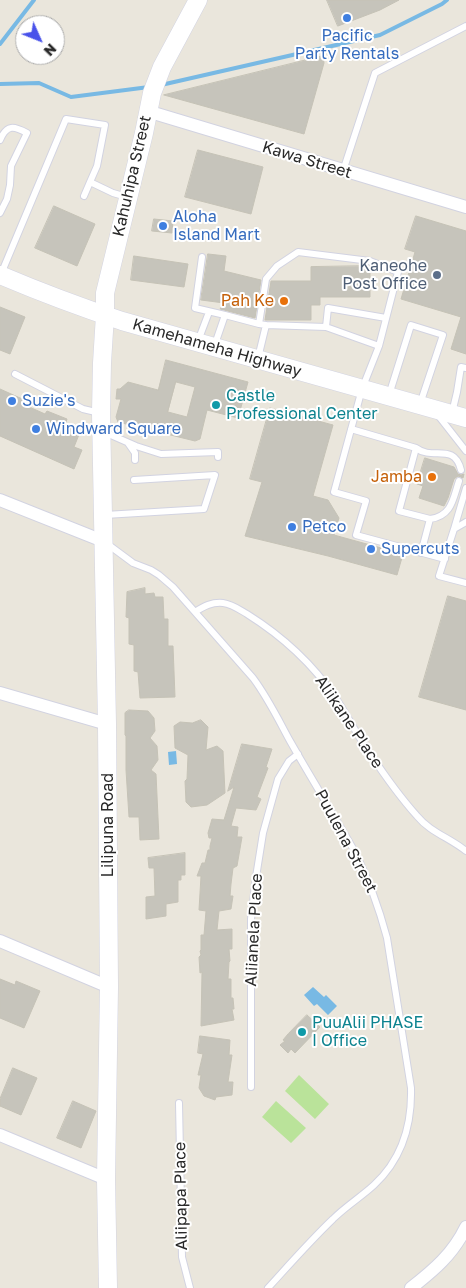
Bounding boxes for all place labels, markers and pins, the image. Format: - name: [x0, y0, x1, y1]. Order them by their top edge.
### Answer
- marker: Pacific Party Rentals: [341, 12, 353, 24]
- place label: Pacific Party Rentals: [295, 26, 399, 64]
- place label: Aloha Island Mart: [173, 207, 260, 245]
- marker: Aloha Island Mart: [157, 220, 169, 232]
- place label: Kaneohe Post Office: [342, 256, 427, 294]
- marker: Kaneohe Post Office: [431, 269, 443, 281]
- place label: Pah Ke: [221, 291, 274, 311]
- marker: Pah Ke: [278, 295, 290, 307]
- place label: Castle Professional Center: [226, 386, 378, 424]
- place label: Suzie's: [22, 391, 75, 411]
- marker: Suzie's: [6, 395, 18, 407]
- marker: Castle Professional Center: [210, 399, 222, 411]
- place label: Windward Square: [46, 419, 181, 439]
- marker: Windward Square: [30, 423, 42, 435]
- place label: Jamba: [371, 467, 422, 487]
- marker: Jamba: [426, 471, 438, 483]
- place label: Petco: [302, 517, 346, 537]
- marker: Petco: [286, 521, 298, 533]
- place label: Supercuts: [381, 539, 459, 559]
- marker: Supercuts: [365, 543, 377, 555]
- place label: PuuAlii PHASE I Office: [312, 1013, 423, 1051]
- marker: PuuAlii PHASE I Office: [296, 1026, 308, 1038]

